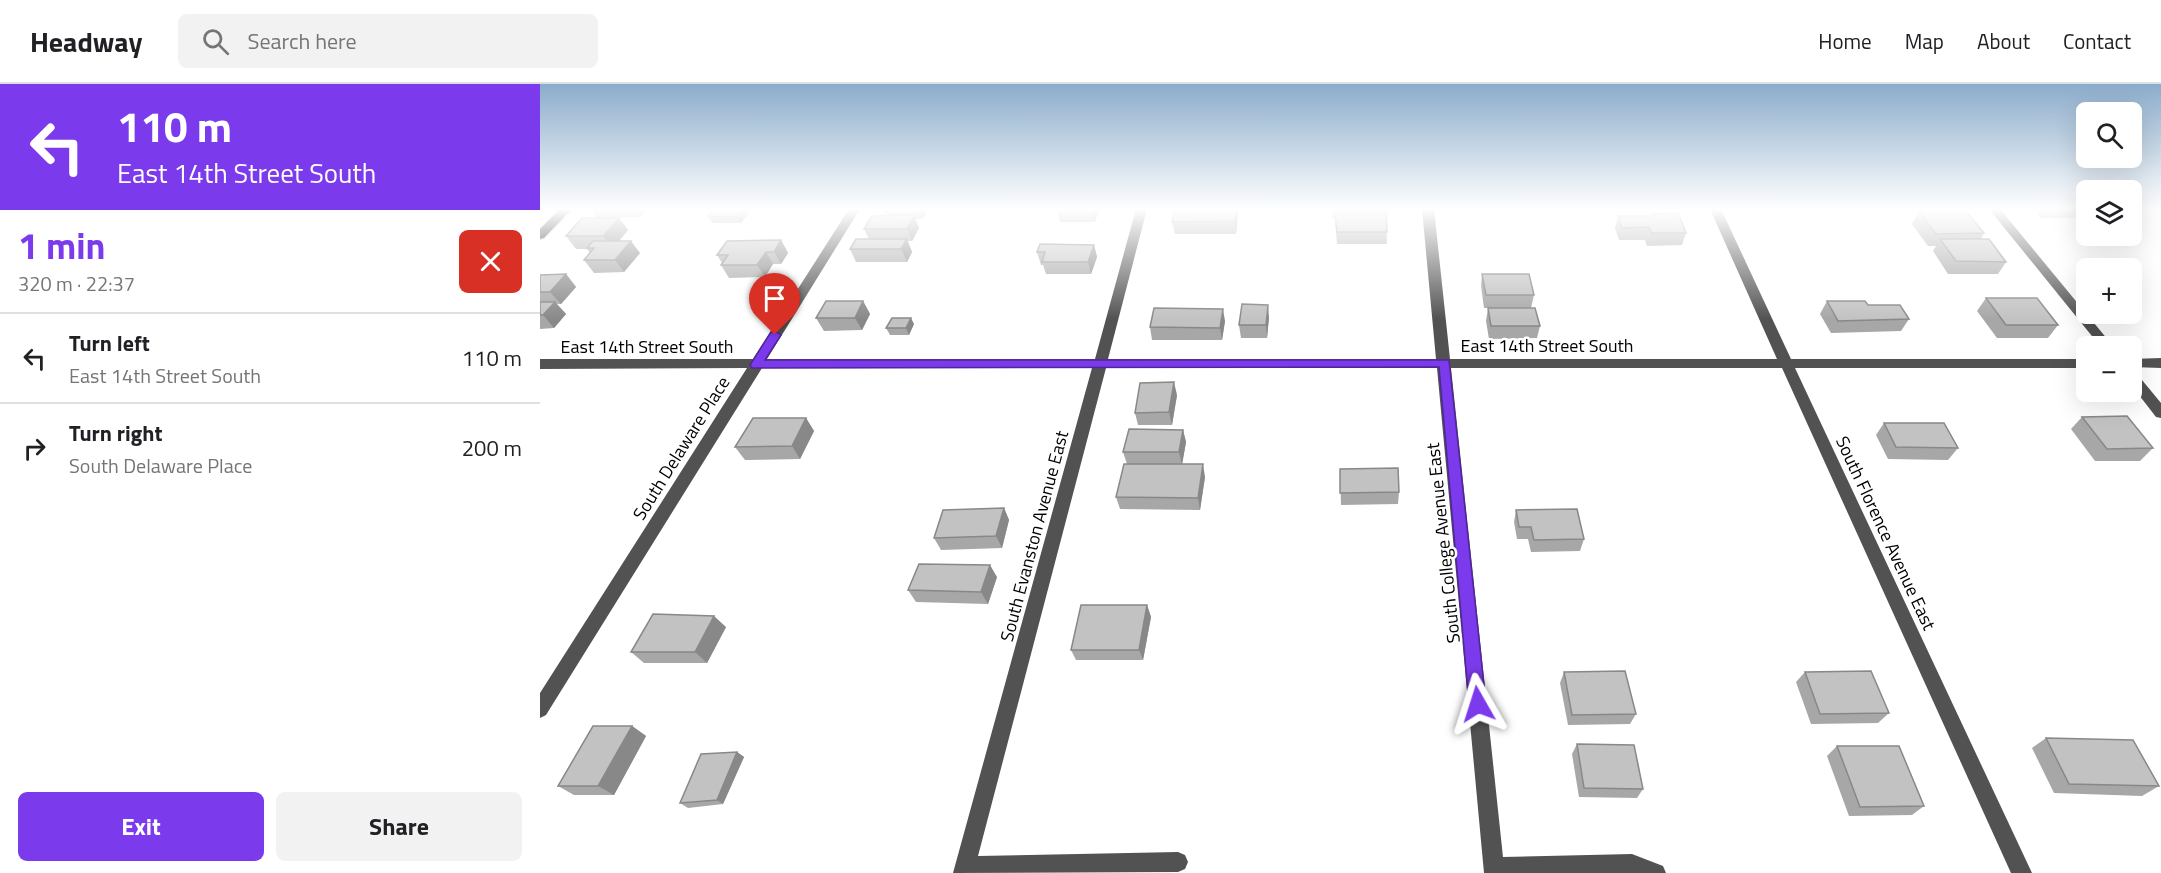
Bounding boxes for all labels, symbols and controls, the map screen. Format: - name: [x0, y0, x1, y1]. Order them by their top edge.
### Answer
- search box: [178, 14, 598, 68]
- text: Headway: [30, 20, 142, 63]
- text: Search here: [247, 24, 357, 58]
- icon: search: [199, 25, 232, 58]
- text: Home: [1818, 25, 1872, 57]
- text: Map: [1905, 25, 1944, 57]
- text: About: [1977, 25, 2030, 57]
- text: Contact: [2063, 25, 2131, 57]
- text: 110 m: [117, 94, 232, 158]
- map controls: [2076, 102, 2142, 402]
- button: search: [2076, 102, 2142, 168]
- icon: left: [18, 108, 96, 186]
- text: East 14th Street South: [117, 152, 376, 193]
- button: layers: [2076, 180, 2142, 246]
- text: 1 min: [18, 218, 105, 273]
- button: close: [459, 230, 522, 293]
- button: +: [2076, 258, 2142, 324]
- text: 320 m · 22:37: [18, 268, 135, 299]
- pin: [749, 273, 800, 335]
- icon: arrive: [758, 282, 791, 315]
- text: Turn left: [69, 326, 150, 360]
- street label: East 14th Street South: [1461, 332, 1633, 359]
- street label: East 14th Street South: [561, 333, 733, 360]
- button: −: [2076, 336, 2142, 402]
- text: 110 m: [462, 341, 522, 375]
- icon: left: [18, 342, 51, 375]
- text: East 14th Street South: [69, 360, 261, 391]
- street label: South Delaware Place: [626, 371, 736, 525]
- text: Turn right: [69, 416, 163, 450]
- street label: South Evanston Avenue East: [993, 427, 1075, 645]
- text: 200 m: [462, 431, 522, 465]
- street label: South Florence Avenue East: [1829, 431, 1943, 635]
- icon: right: [18, 432, 51, 465]
- street label: South College Avenue East: [1419, 441, 1467, 645]
- text: South Delaware Place: [69, 450, 252, 481]
- position arrow: [1446, 672, 1510, 736]
- button: Exit: [18, 792, 264, 861]
- button: Share: [276, 792, 522, 861]

